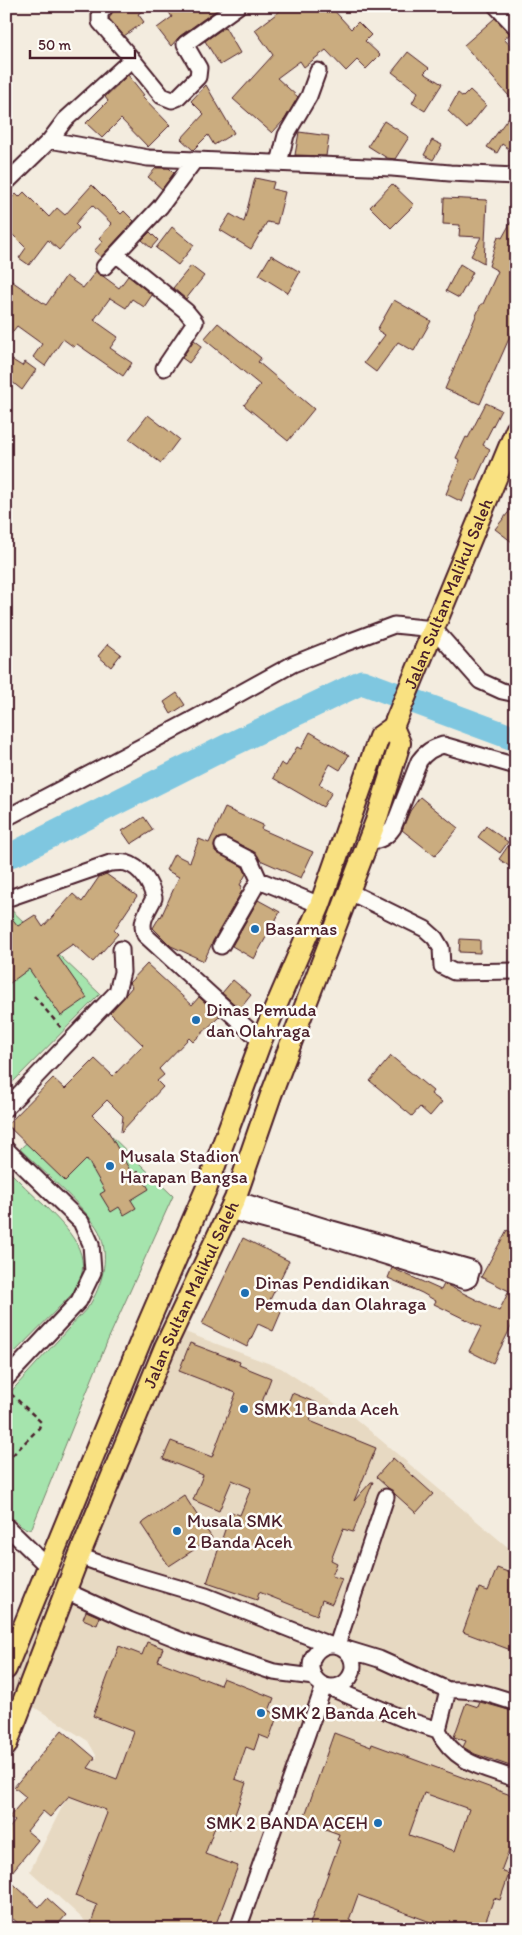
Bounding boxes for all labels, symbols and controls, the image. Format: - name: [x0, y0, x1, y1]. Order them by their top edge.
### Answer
- scale bar: [30, 28, 135, 60]
- text: 50 m: [38, 36, 71, 54]
- street label: Jalan Sultan Malikul Saleh: [399, 495, 498, 692]
- place label: Basarnas: [265, 918, 337, 940]
- marker: Basarnas: [249, 923, 261, 935]
- place label: Dinas Pemuda dan Olahraga: [206, 999, 317, 1042]
- marker: Dinas Pemuda dan Olahraga: [190, 1014, 202, 1026]
- place label: Musala Stadion Harapan Bangsa: [120, 1145, 248, 1188]
- marker: Musala Stadion Harapan Bangsa: [104, 1160, 116, 1172]
- street label: Jalan Sultan Malikul Saleh: [138, 1197, 244, 1392]
- place label: Dinas Pendidikan Pemuda dan Olahraga: [255, 1272, 427, 1315]
- marker: Dinas Pendidikan Pemuda dan Olahraga: [239, 1287, 251, 1299]
- place label: SMK 1 Banda Aceh: [254, 1398, 399, 1420]
- marker: SMK 1 Banda Aceh: [238, 1403, 250, 1415]
- place label: Musala SMK 2 Banda Aceh: [187, 1510, 293, 1553]
- marker: Musala SMK 2 Banda Aceh: [171, 1525, 183, 1537]
- place label: SMK 2 Banda Aceh: [271, 1702, 417, 1724]
- marker: SMK 2 Banda Aceh: [255, 1707, 267, 1719]
- place label: SMK 2 BANDA ACEH: [206, 1812, 368, 1834]
- marker: SMK 2 BANDA ACEH: [372, 1817, 384, 1829]

